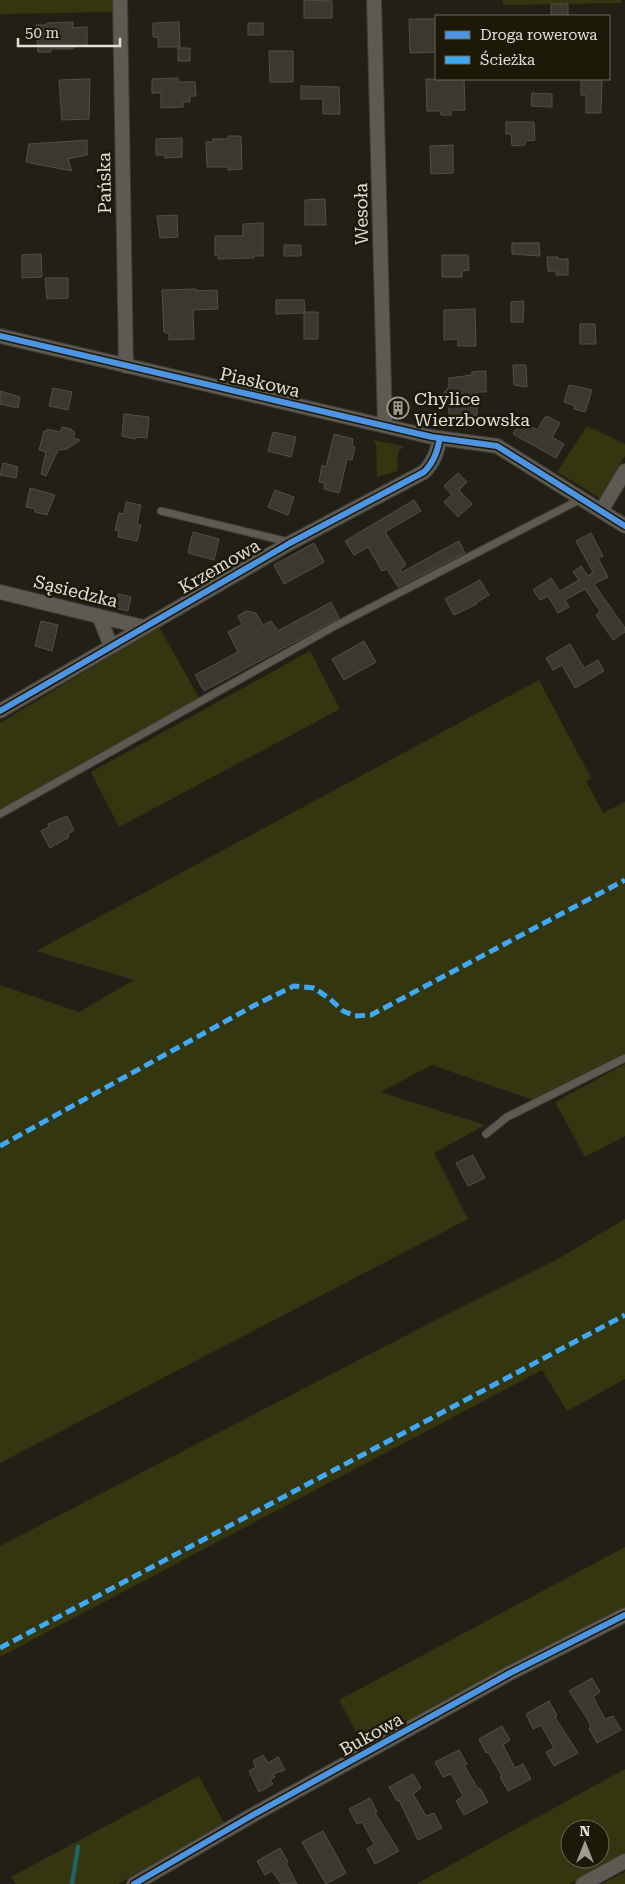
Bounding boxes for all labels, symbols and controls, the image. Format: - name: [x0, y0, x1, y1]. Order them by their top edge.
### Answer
- scale bar: [18, 15, 120, 47]
- legend: [435, 15, 610, 80]
- text: 50 m: [25, 24, 60, 42]
- text: Droga rowerowa: [480, 26, 597, 44]
- text: Ścieżka: [480, 50, 535, 69]
- street label: Pańska: [93, 152, 115, 214]
- street label: Wesoła: [350, 182, 372, 245]
- street label: Piaskowa: [218, 363, 302, 401]
- place label: Chylice Wierzbowska: [414, 388, 530, 430]
- building icon: Chylice Wierzbowska: [386, 396, 410, 420]
- street label: Krzemowa: [175, 534, 264, 598]
- street label: Sąsiedzka: [32, 570, 120, 612]
- street label: Bukowa: [336, 1708, 406, 1760]
- north arrow: [560, 1819, 610, 1869]
- text: N: [580, 1823, 591, 1839]

